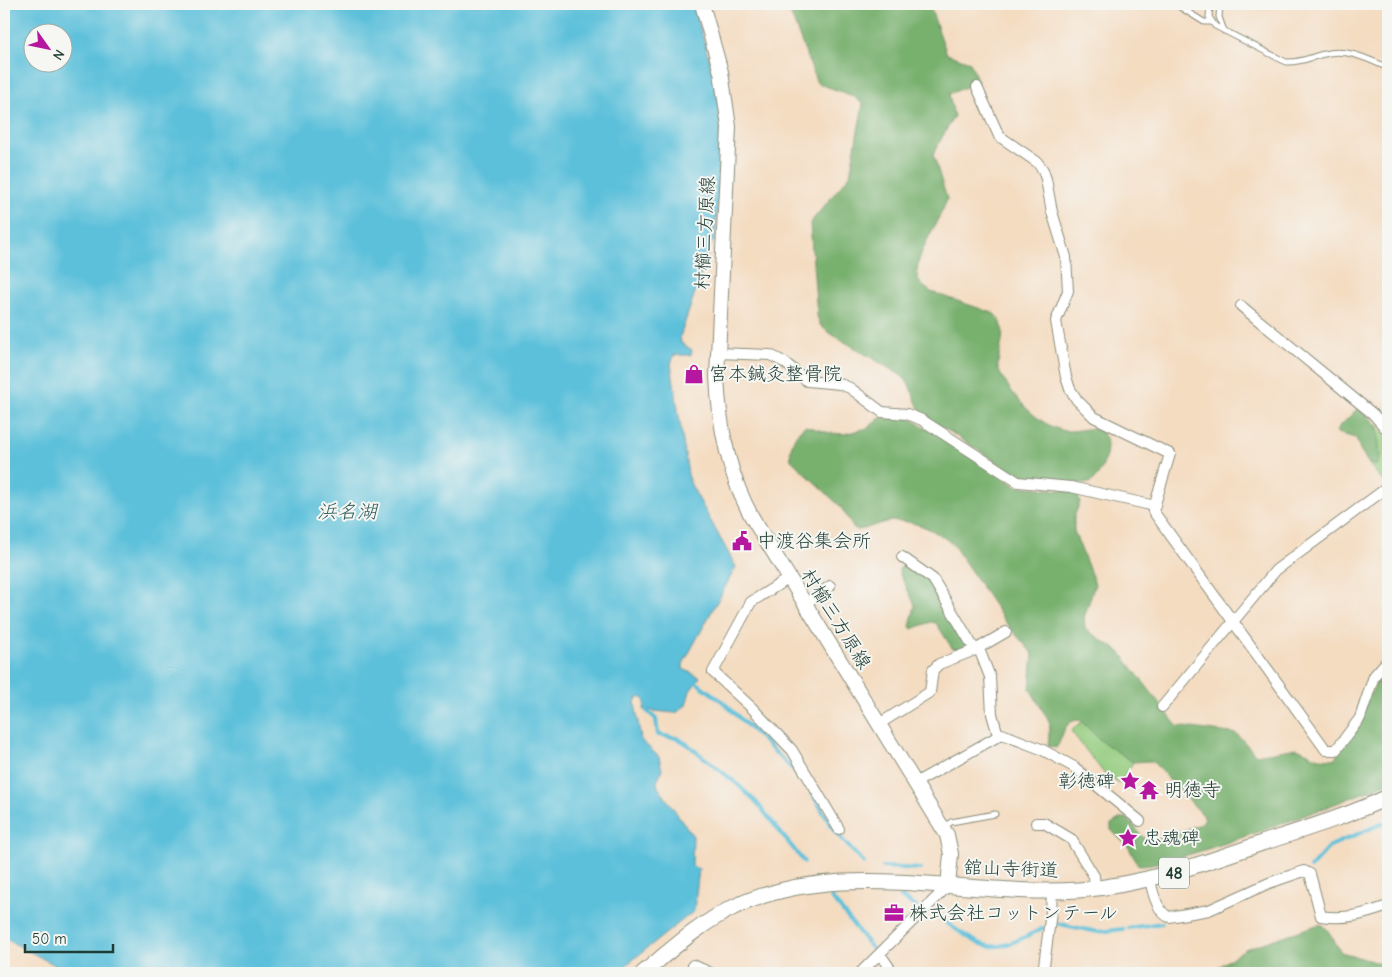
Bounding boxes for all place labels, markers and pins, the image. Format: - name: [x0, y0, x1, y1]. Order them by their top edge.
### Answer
- shop icon: 宮本鍼灸整骨院: [683, 363, 705, 385]
- place label: 宮本鍼灸整骨院: [709, 363, 842, 385]
- public building icon: 中渡谷集会所: [731, 530, 753, 552]
- place label: 中渡谷集会所: [757, 530, 871, 552]
- place label: 彰徳碑: [1058, 770, 1115, 792]
- place icon: 彰徳碑: [1119, 770, 1141, 792]
- temple icon: 明徳寺: [1138, 779, 1160, 801]
- place label: 明徳寺: [1164, 779, 1221, 801]
- place icon: 忠魂碑: [1117, 827, 1139, 849]
- place label: 忠魂碑: [1143, 827, 1200, 849]
- office icon: 株式会社コットンテール: [883, 902, 905, 924]
- place label: 株式会社コットンテール: [909, 902, 1118, 924]

